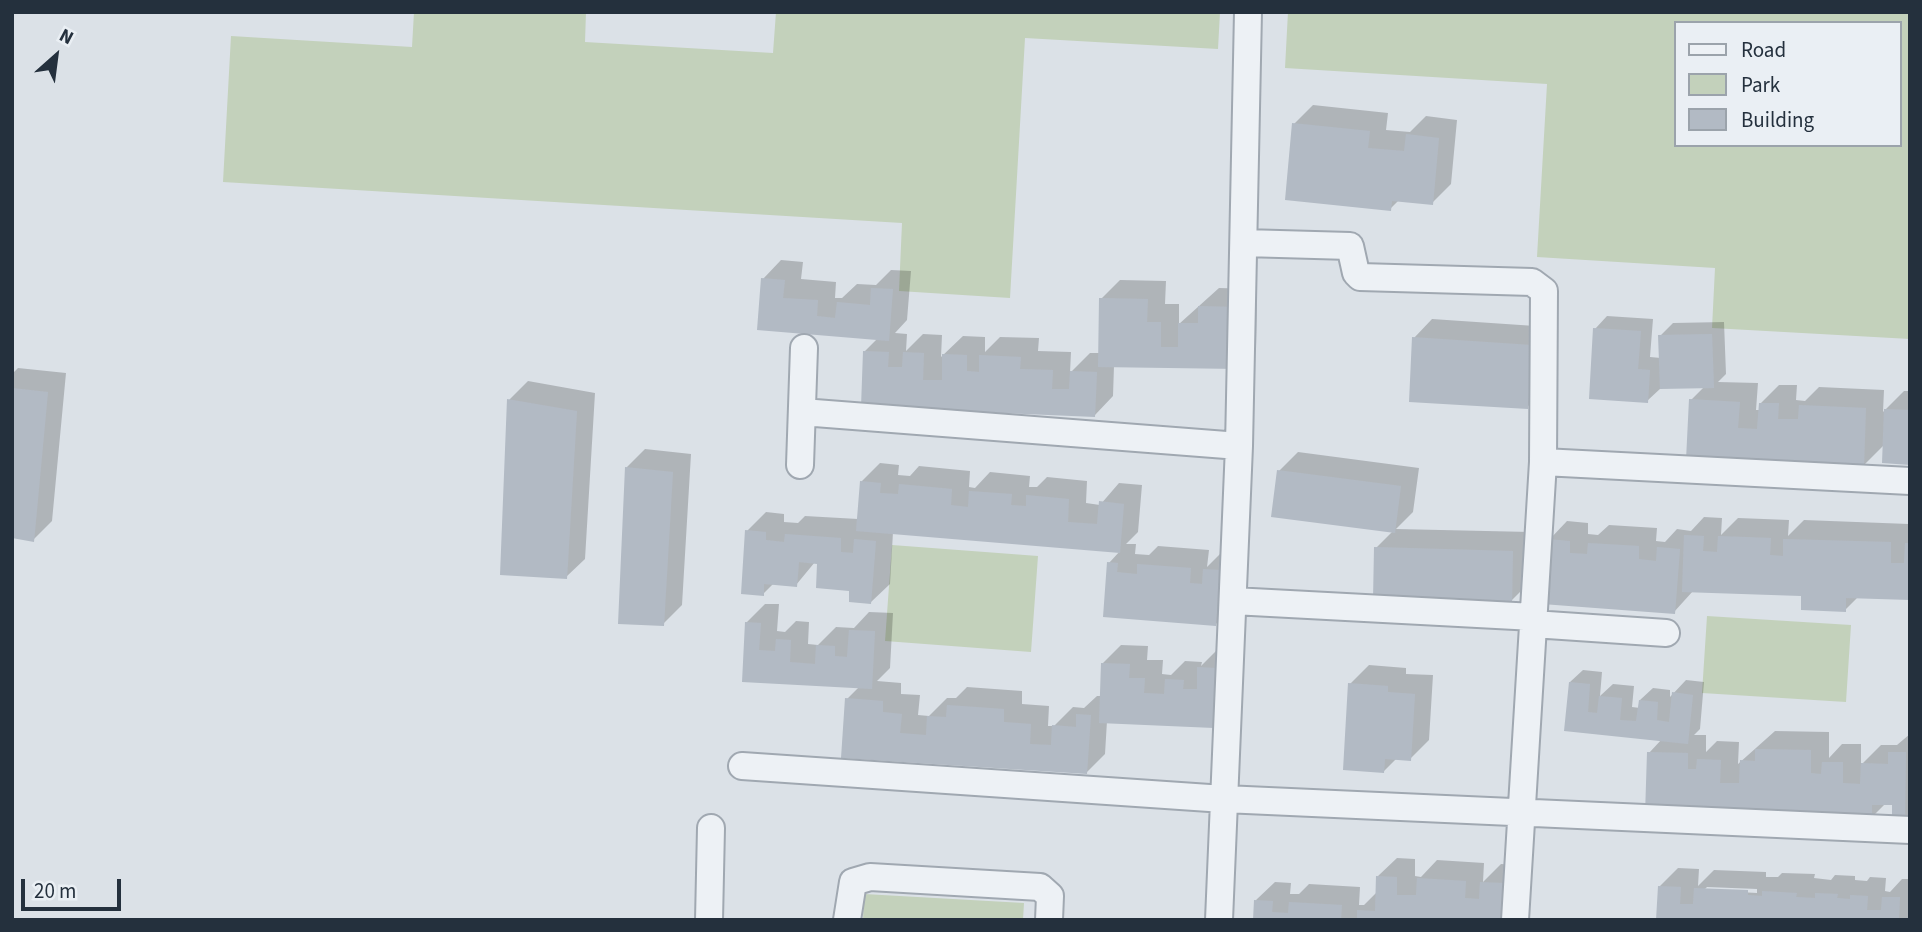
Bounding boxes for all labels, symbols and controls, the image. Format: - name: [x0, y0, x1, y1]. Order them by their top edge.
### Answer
- north arrow: [21, 21, 91, 91]
- legend: [1674, 21, 1901, 147]
- text: N: [54, 22, 78, 52]
- text: Road: [1741, 35, 1786, 65]
- text: Park: [1741, 70, 1780, 100]
- text: Building: [1741, 105, 1814, 135]
- scale bar: [24, 866, 124, 910]
- text: 20 m: [34, 876, 76, 906]

